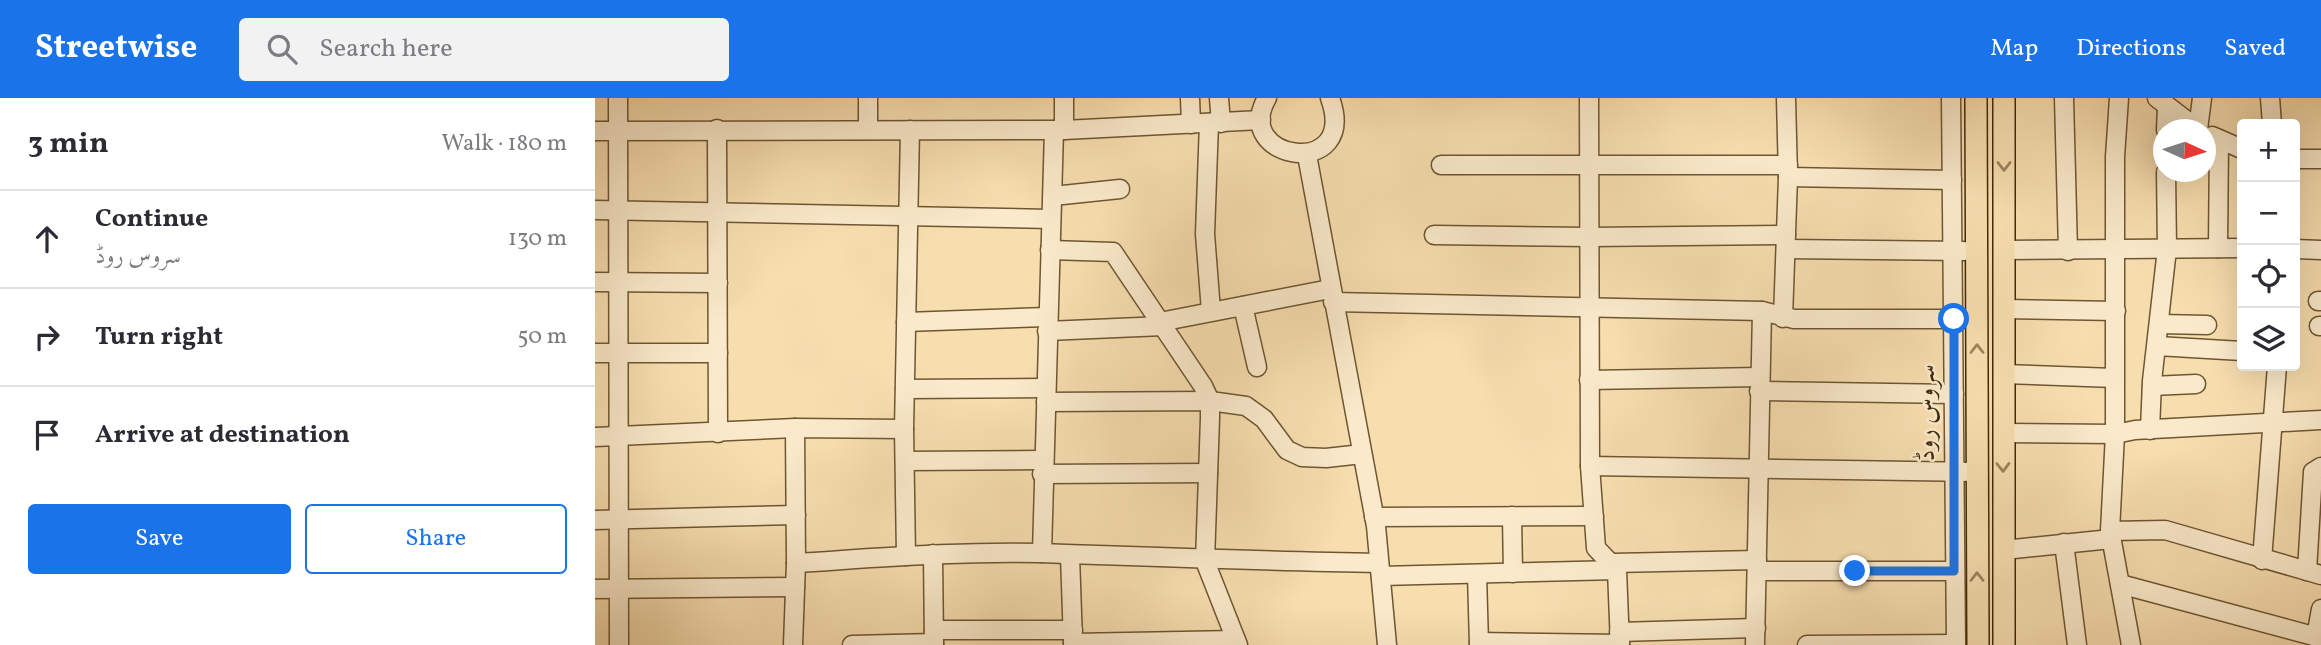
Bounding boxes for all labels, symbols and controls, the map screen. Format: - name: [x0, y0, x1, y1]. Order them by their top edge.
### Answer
- search box: [239, 18, 729, 81]
- text: Streetwise: [35, 26, 197, 72]
- icon: search: [263, 30, 301, 68]
- text: Search here: [319, 31, 453, 67]
- text: Map: [1990, 32, 2038, 66]
- text: Directions: [2076, 32, 2186, 66]
- text: Saved: [2224, 32, 2286, 66]
- north arrow: [2153, 119, 2216, 182]
- map controls: [2237, 119, 2300, 371]
- button: +: [2237, 119, 2300, 182]
- text: 3 min: [28, 123, 109, 165]
- text: Walk · 180 m: [442, 128, 567, 160]
- one-way arrow: [1996, 161, 2012, 172]
- button: −: [2237, 182, 2300, 245]
- text: Continue: [95, 201, 208, 237]
- icon: ahead: [28, 220, 66, 258]
- text: 130 m: [508, 223, 567, 255]
- text: سروس روڈ: [95, 241, 181, 273]
- button: locate: [2237, 245, 2300, 308]
- route start: [1938, 303, 1969, 334]
- button: layers: [2237, 308, 2300, 371]
- icon: right: [28, 318, 66, 356]
- text: Turn right: [95, 319, 223, 355]
- text: 50 m: [518, 321, 567, 353]
- one-way arrow: [1969, 344, 1985, 354]
- street label: سروس روڈ: [1909, 364, 1945, 462]
- icon: arrive: [28, 416, 66, 454]
- text: Arrive at destination: [95, 417, 350, 453]
- one-way arrow: [1995, 462, 2011, 473]
- button: Save: [28, 504, 291, 574]
- button: Share: [305, 504, 567, 574]
- route end: [1839, 555, 1870, 586]
- one-way arrow: [1970, 571, 1985, 582]

